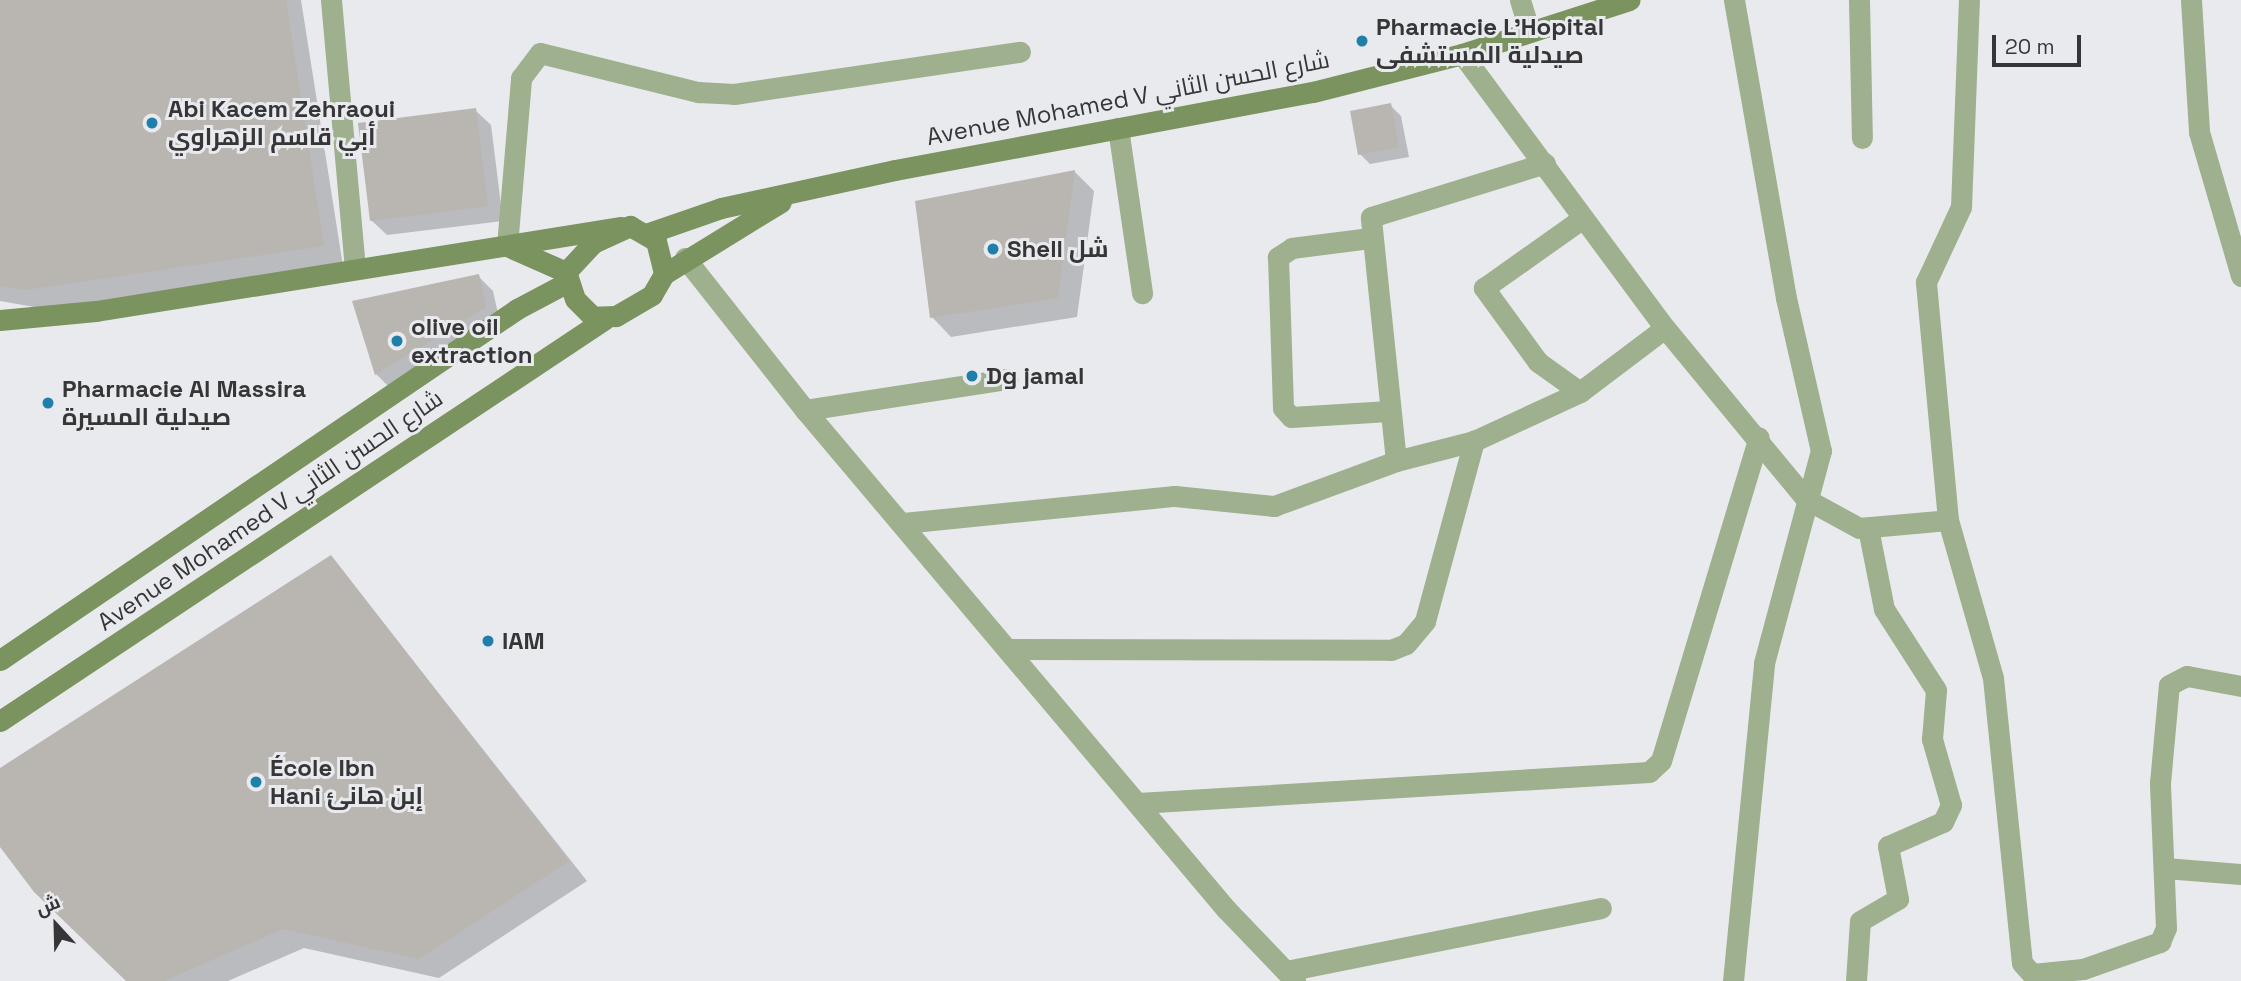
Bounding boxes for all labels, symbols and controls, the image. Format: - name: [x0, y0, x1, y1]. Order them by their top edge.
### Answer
- place label: Pharmacie L'Hopital صيدلية المستشفى: [1376, 13, 1604, 69]
- scale bar: [1996, 21, 2085, 65]
- marker: Pharmacie L'Hopital صيدلية المستشفى: [1354, 33, 1370, 49]
- text: 20 m: [2005, 33, 2055, 60]
- street label: Avenue Mohamed V شارع الحسن الثاني: [924, 45, 1332, 151]
- place label: Abi Kacem Zehraoui أبي قاسم الزهراوي: [168, 95, 395, 151]
- marker: Abi Kacem Zehraoui أبي قاسم الزهراوي: [142, 113, 162, 133]
- place label: Shell شل: [1007, 235, 1108, 263]
- marker: Shell شل: [985, 241, 1001, 257]
- place label: olive oil extraction: [411, 313, 533, 369]
- marker: olive oil extraction: [389, 333, 405, 349]
- place label: Dg jamal: [986, 362, 1084, 390]
- marker: Dg jamal: [964, 368, 980, 384]
- place label: Pharmacie Al Massira صيدلية المسيرة: [62, 375, 306, 431]
- street label: Avenue Mohamed V شارع الحسن الثاني: [92, 383, 448, 637]
- marker: Pharmacie Al Massira صيدلية المسيرة: [40, 395, 56, 411]
- place label: IAM: [502, 627, 545, 655]
- marker: IAM: [480, 633, 496, 649]
- place label: École Ibn Hani إبن هانئ: [270, 754, 423, 810]
- marker: École Ibn Hani إبن هانئ: [248, 774, 264, 790]
- text: ش: [32, 889, 64, 921]
- north arrow: [21, 890, 91, 960]

